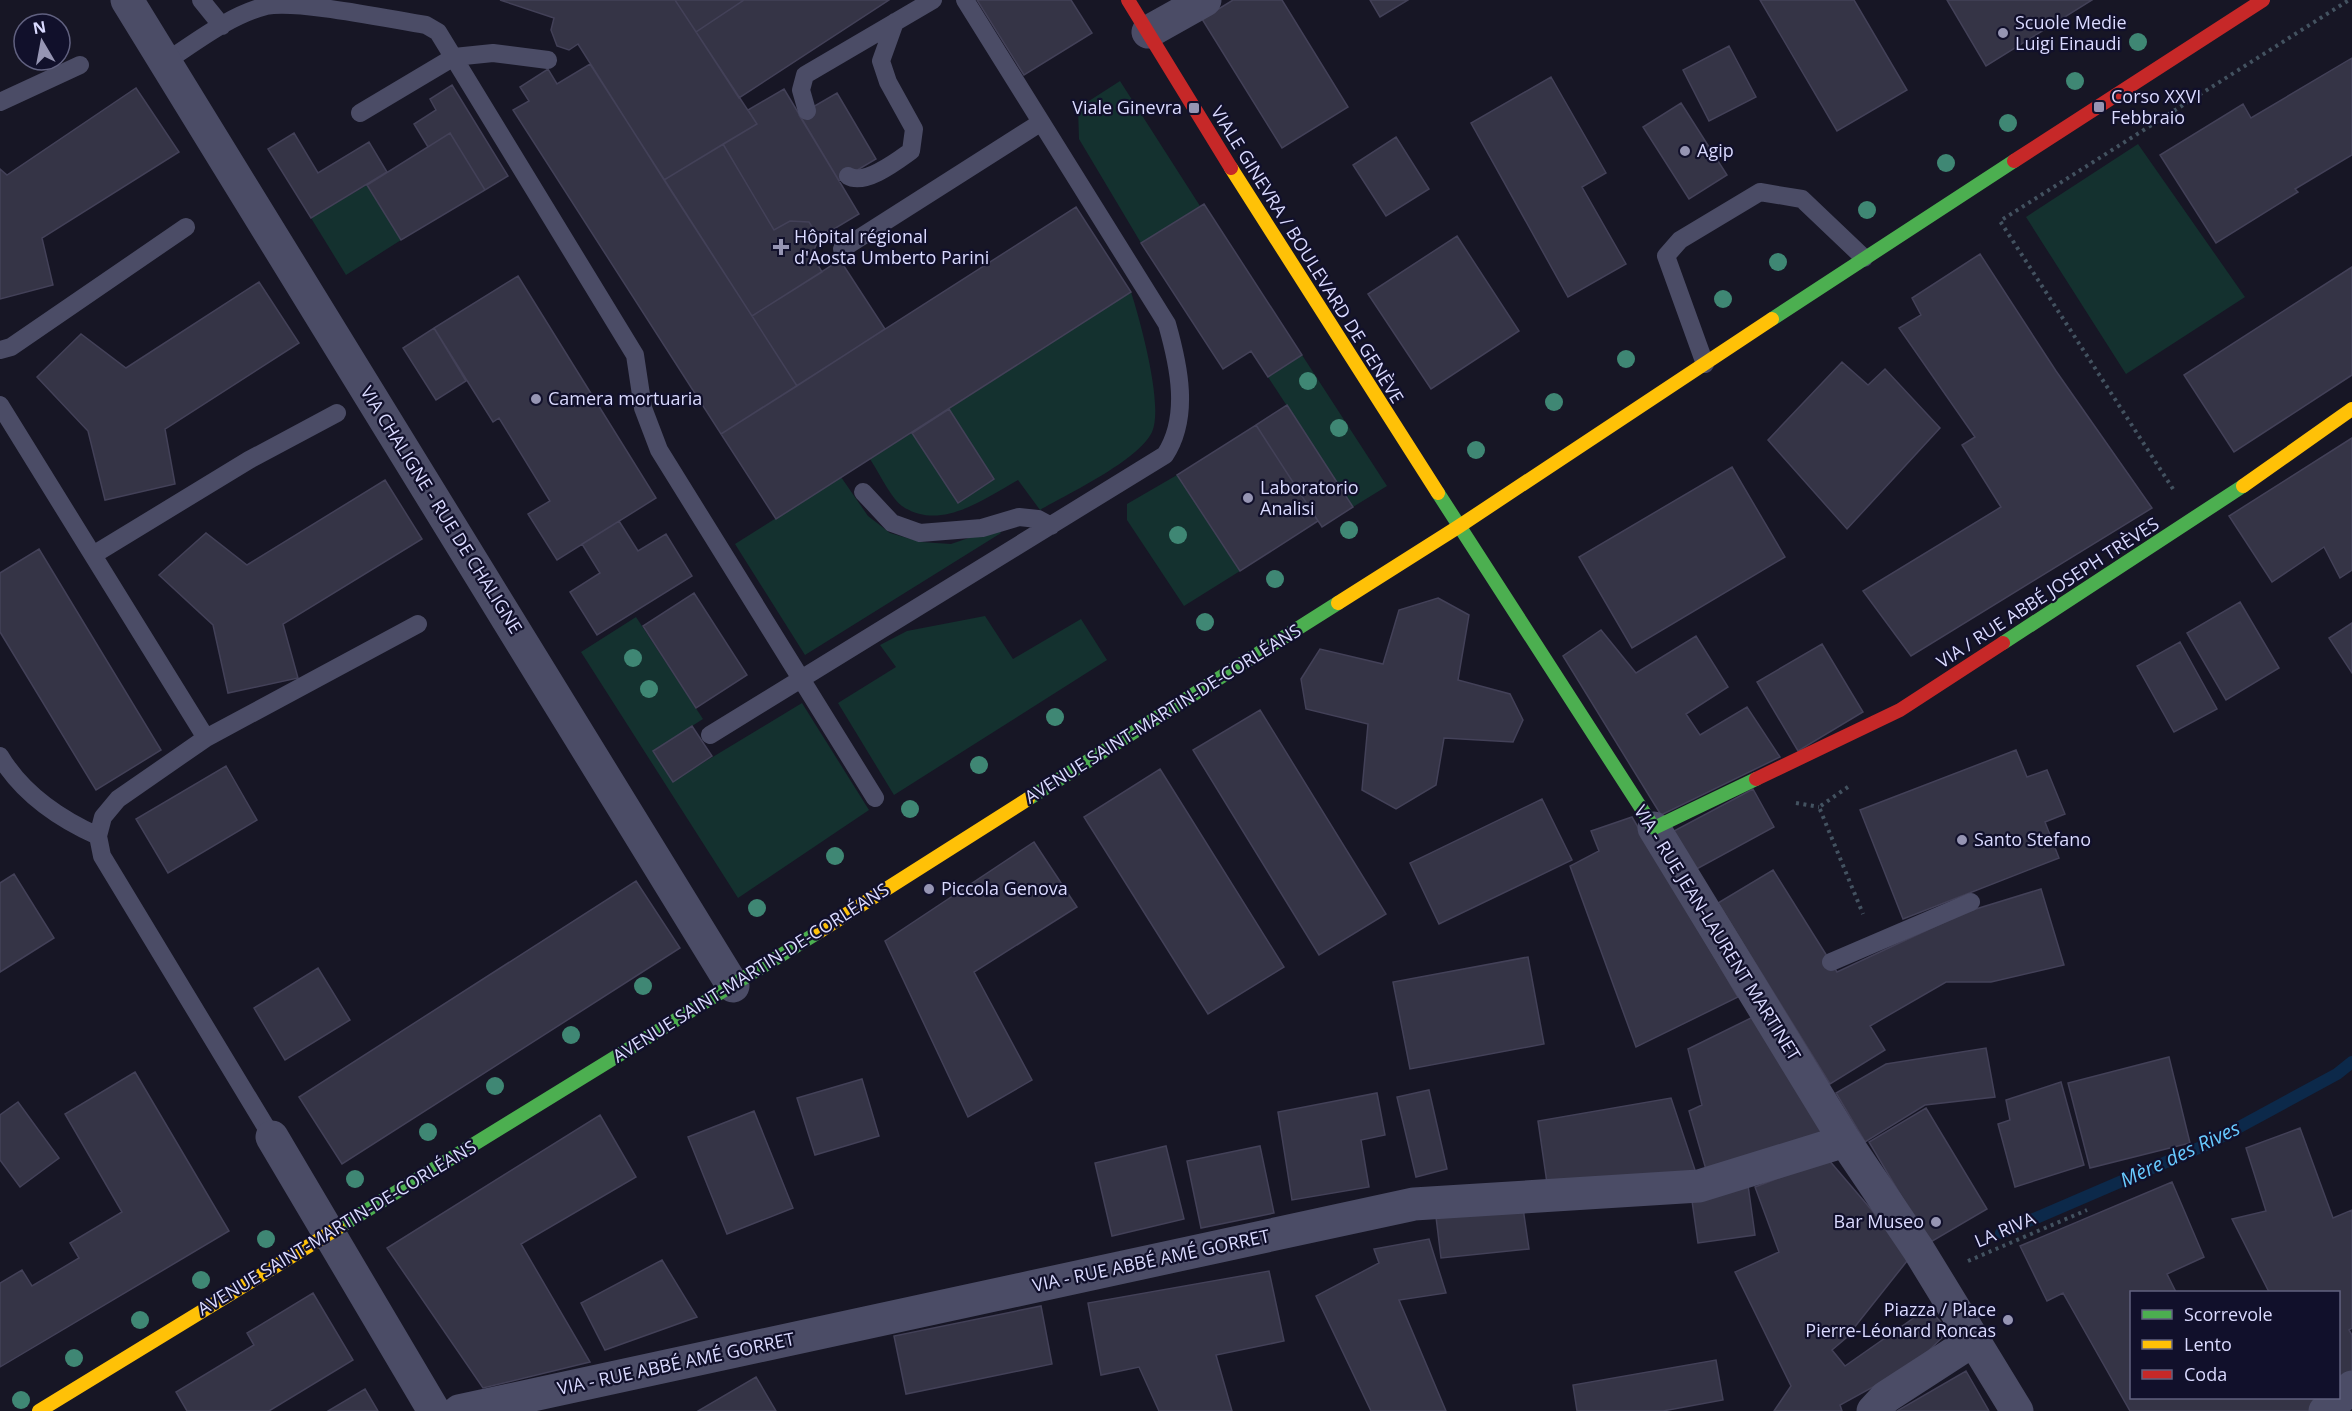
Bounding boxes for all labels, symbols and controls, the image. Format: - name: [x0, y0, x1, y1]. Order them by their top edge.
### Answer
- place label: Scuole Medie Luigi Einaudi: [2015, 10, 2127, 55]
- north arrow: [12, 12, 72, 72]
- text: N: [31, 15, 48, 39]
- marker: Scuole Medie Luigi Einaudi: [1996, 26, 2010, 40]
- place label: Corso XXVI Febbraio: [2111, 84, 2201, 129]
- place label: Viale Ginevra: [1072, 95, 1182, 119]
- marker: Corso XXVI Febbraio: [2092, 100, 2106, 114]
- marker: Viale Ginevra: [1187, 101, 1201, 115]
- street label: VIALE GINEVRA / BOULEVARD DE GENÈVE: [1206, 101, 1410, 408]
- place label: Agip: [1697, 138, 1734, 162]
- marker: Agip: [1678, 144, 1692, 158]
- place label: Hôpital régional d'Aosta Umberto Parini: [794, 224, 989, 269]
- marker: Hôpital régional d'Aosta Umberto Parini: [772, 238, 790, 256]
- street label: VIA CHALIGNE - RUE DE CHALIGNE: [355, 381, 528, 638]
- place label: Camera mortuaria: [548, 386, 702, 410]
- marker: Camera mortuaria: [529, 392, 543, 406]
- place label: Laboratorio Analisi: [1260, 475, 1359, 520]
- marker: Laboratorio Analisi: [1241, 491, 1255, 505]
- street label: VIA / RUE ABBÉ JOSEPH TRÈVES: [1932, 511, 2163, 673]
- street label: AVENUE SAINT-MARTIN-DE-CORLÉANS: [1020, 618, 1305, 809]
- street label: VIA - RUE JEAN-LAURENT MARTINET: [1629, 800, 1807, 1065]
- place label: Santo Stefano: [1974, 827, 2091, 851]
- marker: Santo Stefano: [1955, 833, 1969, 847]
- place label: Piccola Genova: [941, 876, 1068, 900]
- street label: AVENUE SAINT-MARTIN-DE-CORLÉANS: [608, 877, 893, 1068]
- marker: Piccola Genova: [922, 882, 936, 896]
- water label: Mère des Rives: [2115, 1114, 2244, 1193]
- street label: AVENUE SAINT-MARTIN-DE-CORLÉANS: [193, 1134, 481, 1320]
- street label: LA RIVA: [1971, 1205, 2039, 1253]
- place label: Bar Museo: [1834, 1209, 1924, 1233]
- marker: Bar Museo: [1929, 1215, 1943, 1229]
- street label: VIA - RUE ABBÉ AMÉ GORRET: [1030, 1223, 1272, 1297]
- legend: [2130, 1291, 2340, 1399]
- place label: Piazza / Place Pierre-Léonard Roncas: [1805, 1297, 1996, 1342]
- text: Scorrevole: [2184, 1302, 2273, 1326]
- marker: Piazza / Place Pierre-Léonard Roncas: [2001, 1313, 2015, 1327]
- street label: VIA - RUE ABBÉ AMÉ GORRET: [555, 1326, 797, 1400]
- text: Lento: [2184, 1332, 2232, 1356]
- text: Coda: [2184, 1362, 2227, 1386]

